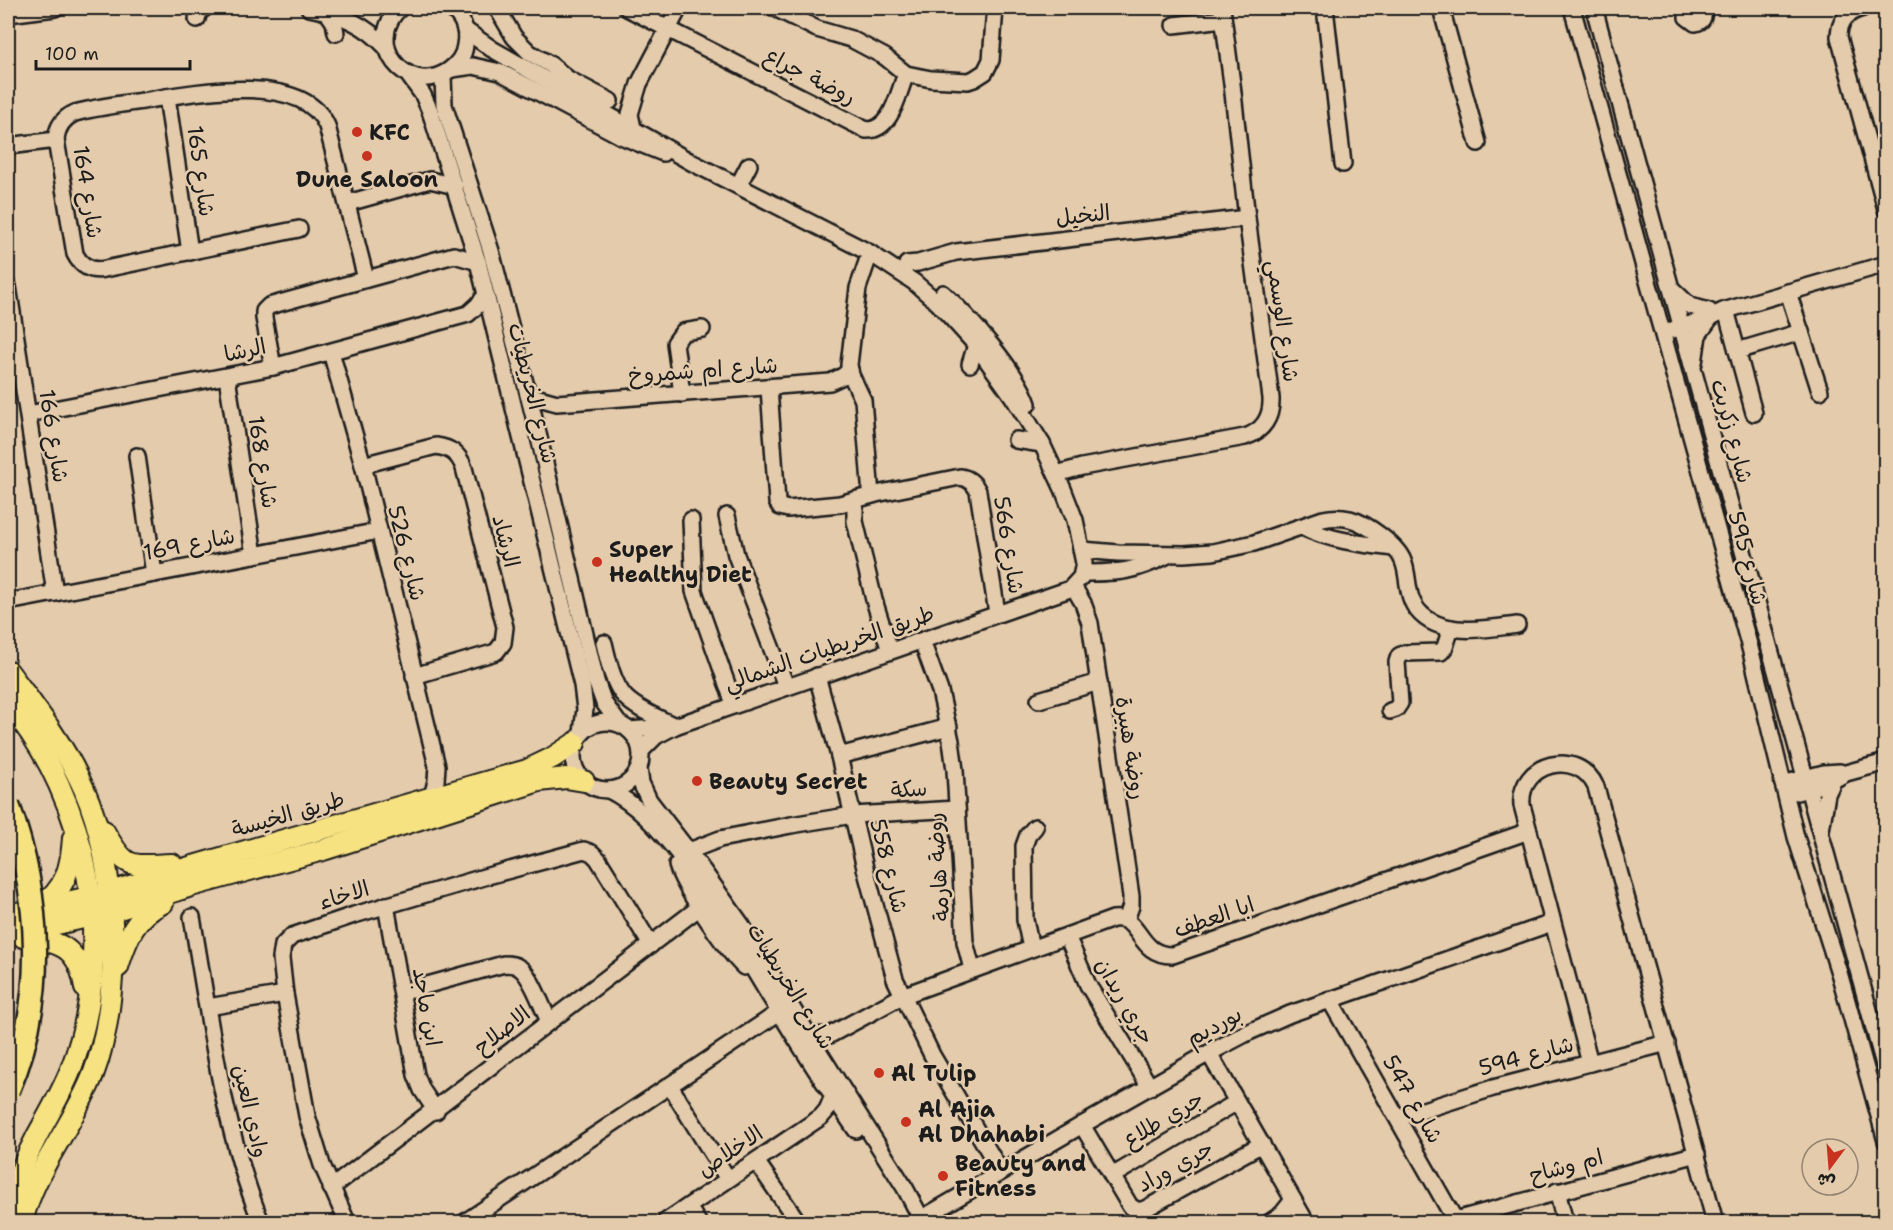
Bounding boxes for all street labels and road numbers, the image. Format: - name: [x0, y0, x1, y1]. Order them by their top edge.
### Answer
- street label: روضة جراع: [759, 41, 861, 112]
- street label: شارع 165: [179, 124, 222, 218]
- street label: شارع 164: [65, 144, 110, 241]
- street label: النخيل: [1054, 198, 1112, 232]
- street label: شارع الوسمي: [1255, 258, 1306, 384]
- street label: شارع الخريطيات: [501, 320, 564, 467]
- street label: الرشا: [221, 331, 269, 369]
- street label: شارع ام شمروخ: [627, 350, 779, 392]
- street label: شارع زكريت: [1703, 376, 1760, 487]
- street label: شارع 166: [31, 387, 76, 485]
- street label: شارع 168: [240, 414, 285, 511]
- street label: شارع 566: [986, 494, 1031, 596]
- street label: شارع 526: [380, 502, 433, 604]
- street label: شارع 595: [1721, 508, 1774, 608]
- street label: الرشاد: [485, 512, 527, 570]
- street label: شارع 169: [141, 521, 237, 568]
- street label: طريق الخريطيات الشمالي: [720, 598, 940, 702]
- street label: روضة هبيرة: [1109, 694, 1153, 802]
- street label: سكة: [890, 773, 928, 805]
- street label: طريق الخيسة: [228, 784, 348, 844]
- street label: روضة هارمة: [920, 812, 956, 922]
- street label: شارع 558: [862, 816, 915, 916]
- street label: الاخاء: [315, 874, 373, 916]
- street label: ابا العطف: [1170, 890, 1258, 944]
- street label: شارع الخريطيات: [740, 917, 841, 1055]
- street label: جري ريدان: [1087, 953, 1161, 1050]
- street label: ابن ماجد: [406, 965, 448, 1049]
- street label: الاصلاح: [468, 999, 536, 1061]
- street label: بورديم: [1181, 999, 1248, 1054]
- street label: شارع 594: [1475, 1029, 1577, 1084]
- street label: شارع 547: [1375, 1050, 1450, 1149]
- street label: وادي العين: [224, 1062, 276, 1161]
- street label: جري طلاع: [1117, 1084, 1210, 1156]
- street label: الاخلاص: [691, 1118, 769, 1184]
- street label: جري وراد: [1132, 1133, 1219, 1201]
- street label: ام وشاح: [1526, 1142, 1607, 1192]

